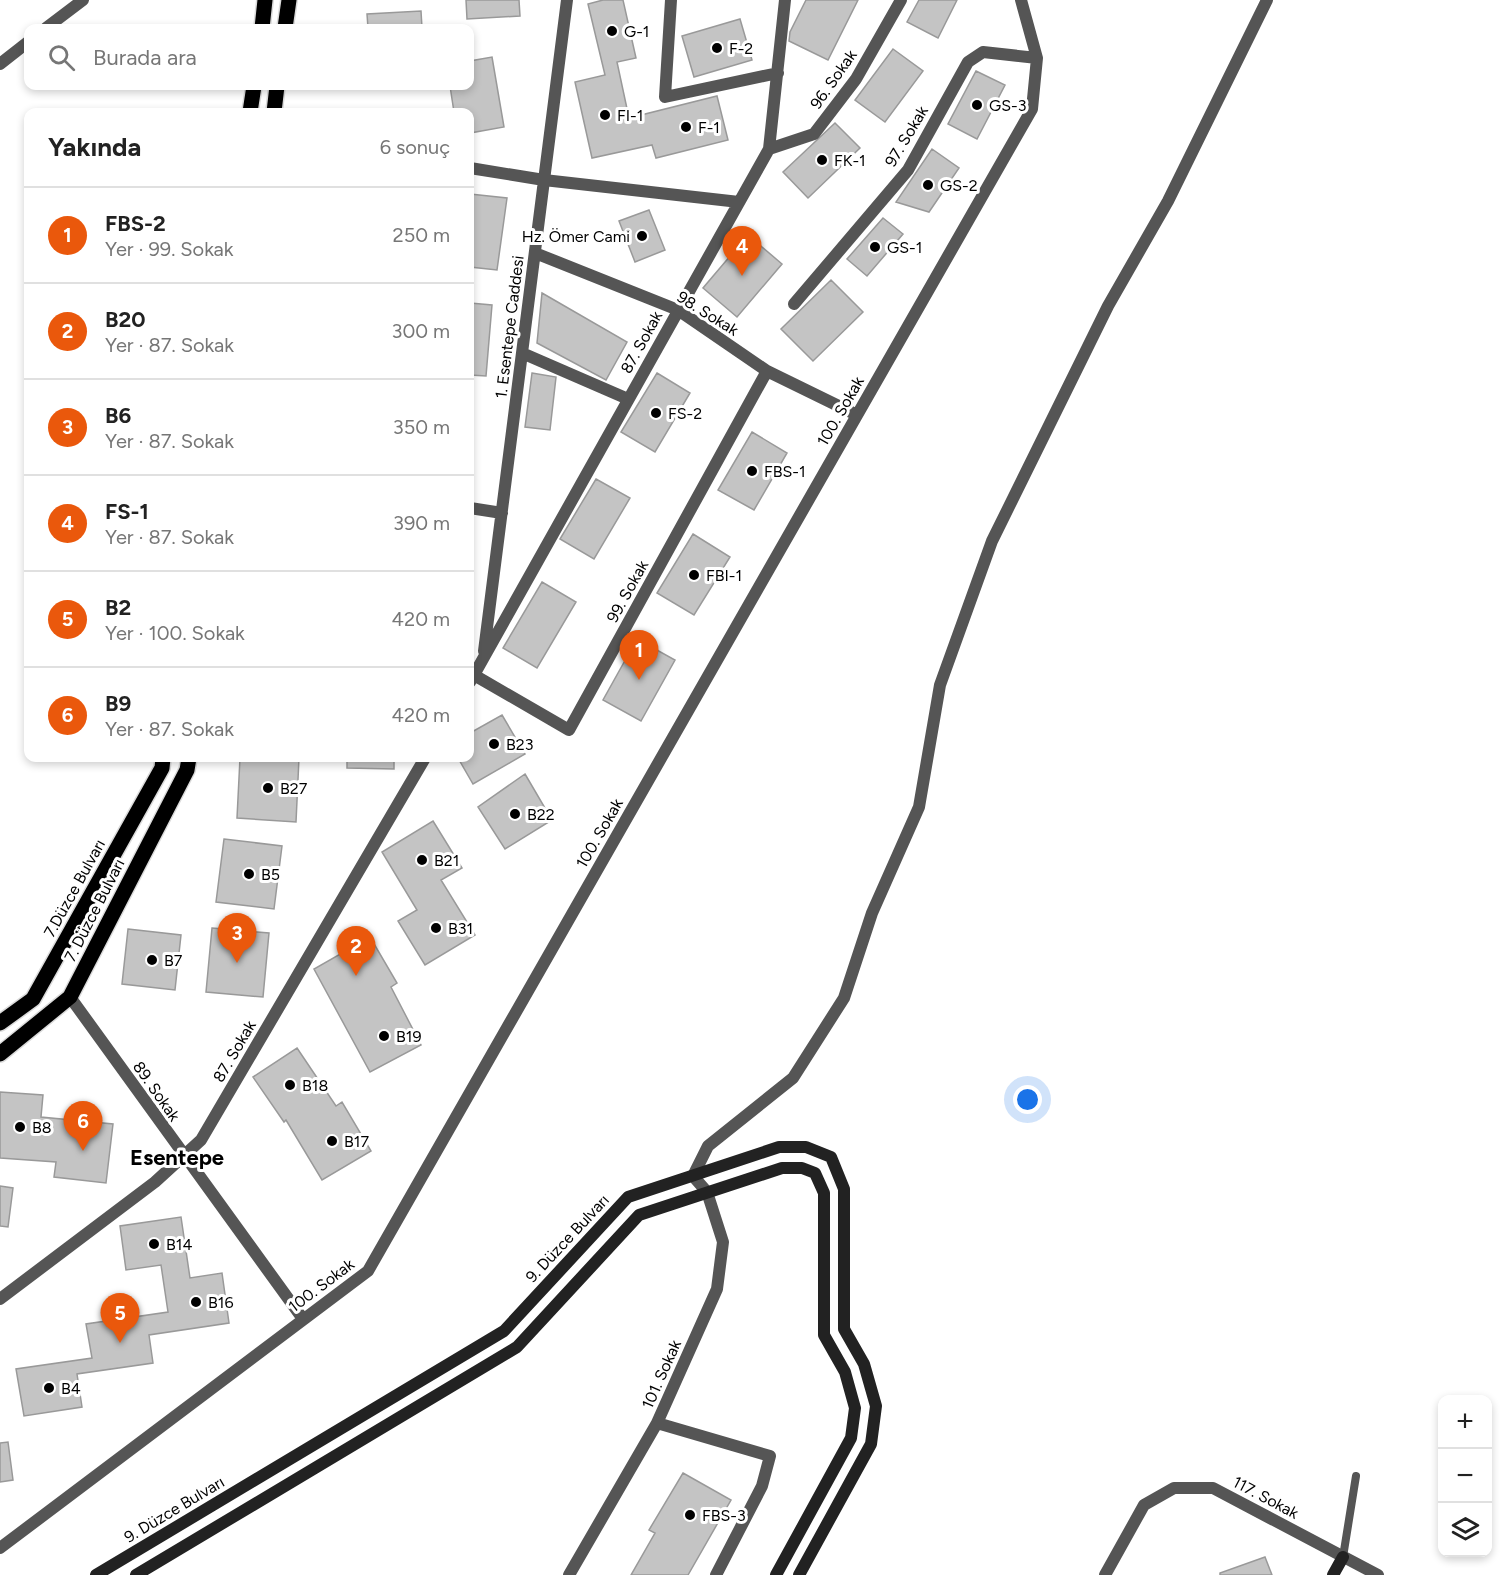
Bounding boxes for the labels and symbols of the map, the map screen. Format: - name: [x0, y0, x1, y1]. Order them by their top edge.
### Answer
- place label: G-1: [624, 22, 649, 41]
- marker: G-1: [605, 24, 619, 38]
- place label: F-2: [729, 39, 753, 58]
- marker: F-2: [710, 41, 724, 55]
- street label: 96. Sokak: [806, 46, 861, 113]
- place label: GS-3: [989, 96, 1026, 115]
- marker: GS-3: [970, 98, 984, 112]
- street label: 97. Sokak: [881, 102, 932, 170]
- place label: FI-1: [617, 106, 643, 125]
- marker: FI-1: [598, 108, 612, 122]
- place label: F-1: [698, 118, 720, 137]
- marker: F-1: [679, 120, 693, 134]
- place label: FK-1: [834, 151, 866, 170]
- marker: FK-1: [815, 153, 829, 167]
- place label: GS-2: [940, 176, 978, 195]
- marker: GS-2: [921, 178, 935, 192]
- pin: 4: [722, 226, 762, 276]
- place label: Hz. Ömer Cami: [522, 227, 630, 246]
- marker: Hz. Ömer Cami: [635, 229, 649, 243]
- place label: GS-1: [887, 238, 922, 257]
- marker: GS-1: [868, 240, 882, 254]
- street label: 1. Esentepe Caddesi: [491, 255, 528, 400]
- street label: 98. Sokak: [674, 287, 742, 340]
- street label: 87. Sokak: [617, 308, 666, 377]
- street label: 100. Sokak: [813, 373, 868, 449]
- place label: FS-2: [668, 404, 702, 423]
- marker: FS-2: [649, 406, 663, 420]
- place label: FBS-1: [764, 462, 806, 481]
- marker: FBS-1: [745, 464, 759, 478]
- street label: 99. Sokak: [603, 557, 652, 626]
- place label: FBI-1: [706, 566, 742, 585]
- marker: FBI-1: [687, 568, 701, 582]
- pin: 1: [620, 630, 658, 680]
- place label: B23: [506, 735, 533, 754]
- marker: B23: [487, 737, 501, 751]
- place label: B27: [280, 779, 308, 798]
- marker: B27: [261, 781, 275, 795]
- street label: 100. Sokak: [572, 795, 627, 871]
- place label: B22: [527, 805, 555, 824]
- marker: B22: [508, 807, 522, 821]
- street label: 7.Düzce Bulvarı: [40, 836, 109, 940]
- place label: B21: [434, 851, 459, 870]
- marker: B21: [415, 853, 429, 867]
- street label: 7. Düzce Bulvarı: [60, 856, 128, 965]
- place label: B5: [261, 865, 280, 884]
- marker: B5: [242, 867, 256, 881]
- pin: 3: [218, 914, 256, 963]
- place label: B31: [448, 919, 473, 938]
- marker: B31: [429, 921, 443, 935]
- pin: 2: [336, 926, 376, 976]
- place label: B7: [164, 951, 183, 970]
- marker: B7: [145, 953, 159, 967]
- street label: 87. Sokak: [209, 1017, 260, 1086]
- place label: B19: [396, 1027, 421, 1046]
- marker: B19: [377, 1029, 391, 1043]
- street label: 89. Sokak: [129, 1058, 184, 1125]
- place label: B18: [302, 1076, 328, 1095]
- marker: B18: [283, 1078, 297, 1092]
- your location: [1013, 1085, 1042, 1114]
- pin: 6: [64, 1102, 103, 1151]
- place label: B8: [32, 1118, 52, 1137]
- marker: B8: [13, 1120, 27, 1134]
- place label: B17: [344, 1132, 369, 1151]
- marker: B17: [325, 1134, 339, 1148]
- district label: Esentepe: [130, 1144, 224, 1171]
- street label: 9. Düzce Bulvarı: [522, 1190, 613, 1286]
- place label: B14: [166, 1235, 192, 1254]
- marker: B14: [147, 1237, 161, 1251]
- street label: 100. Sokak: [285, 1254, 358, 1316]
- place label: B16: [208, 1293, 233, 1312]
- pin: 5: [100, 1294, 140, 1343]
- marker: B16: [189, 1295, 203, 1309]
- street label: 101. Sokak: [638, 1337, 685, 1412]
- place label: B4: [61, 1379, 81, 1398]
- marker: B4: [42, 1381, 56, 1395]
- street label: 9. Düzce Bulvarı: [121, 1472, 228, 1547]
- street label: 117. Sokak: [1230, 1472, 1302, 1523]
- place label: FBS-3: [702, 1506, 746, 1525]
- marker: FBS-3: [683, 1508, 697, 1522]

